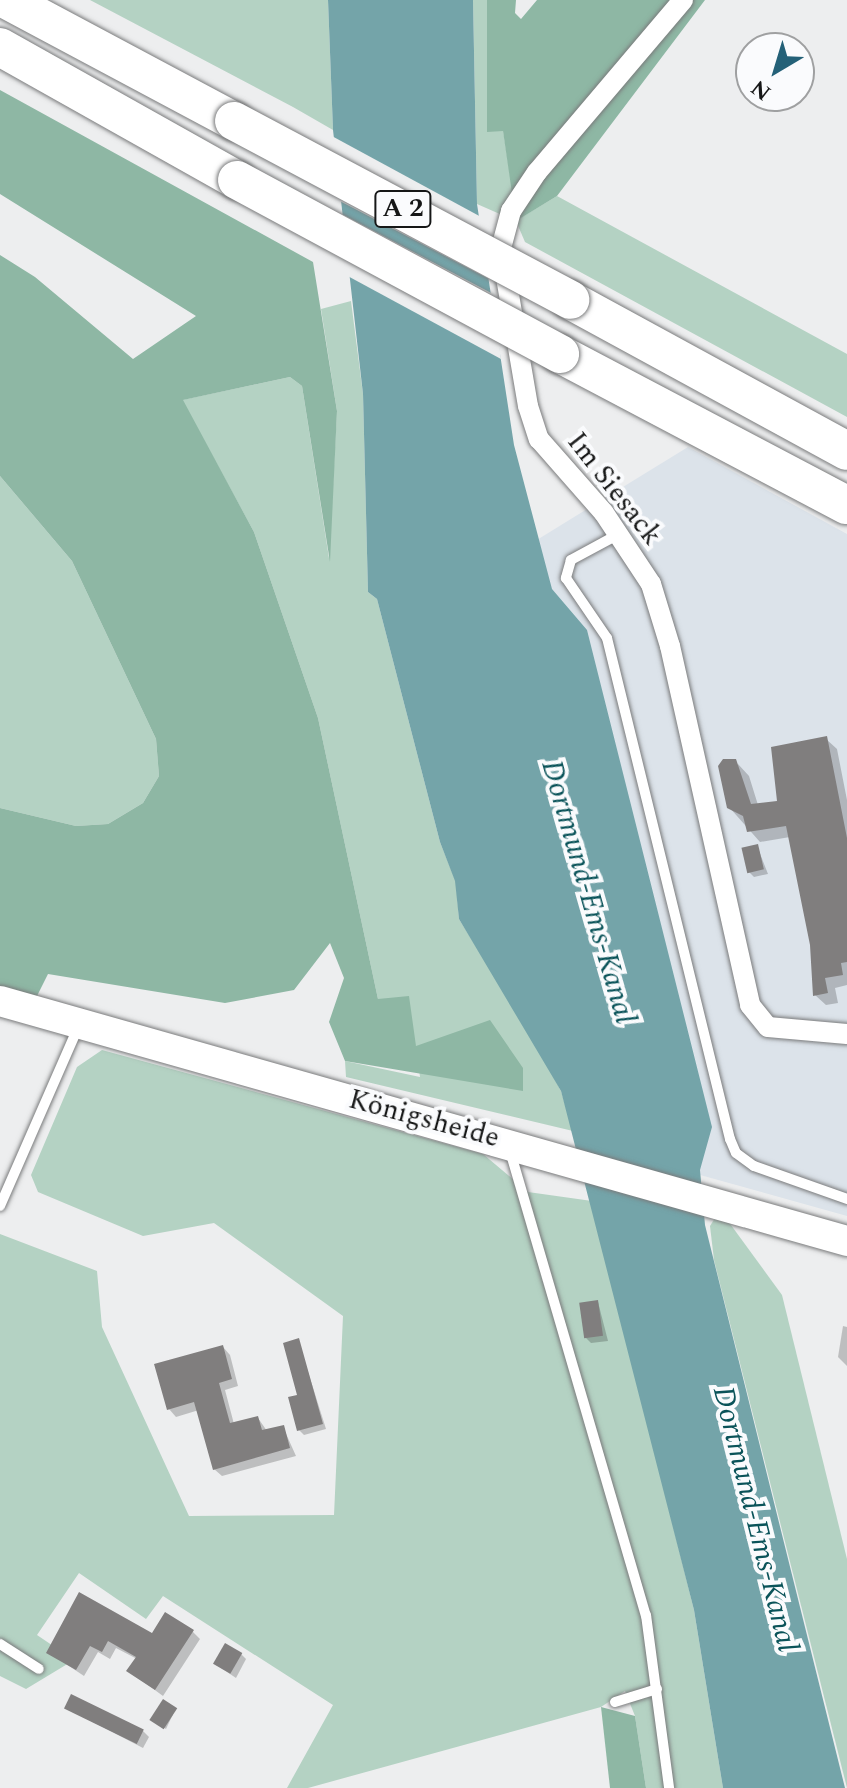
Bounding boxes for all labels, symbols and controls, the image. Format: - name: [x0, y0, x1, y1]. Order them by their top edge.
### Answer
- north arrow: [735, 32, 815, 112]
- text: N: [744, 71, 778, 108]
- road number: A 2: [373, 187, 433, 231]
- street label: Im Siesack: [560, 426, 668, 552]
- water label: Dortmund-Ems-Kanal: [533, 756, 643, 1028]
- street label: Königsheide: [345, 1083, 503, 1155]
- water label: Dortmund-Ems-Kanal: [705, 1382, 805, 1656]

